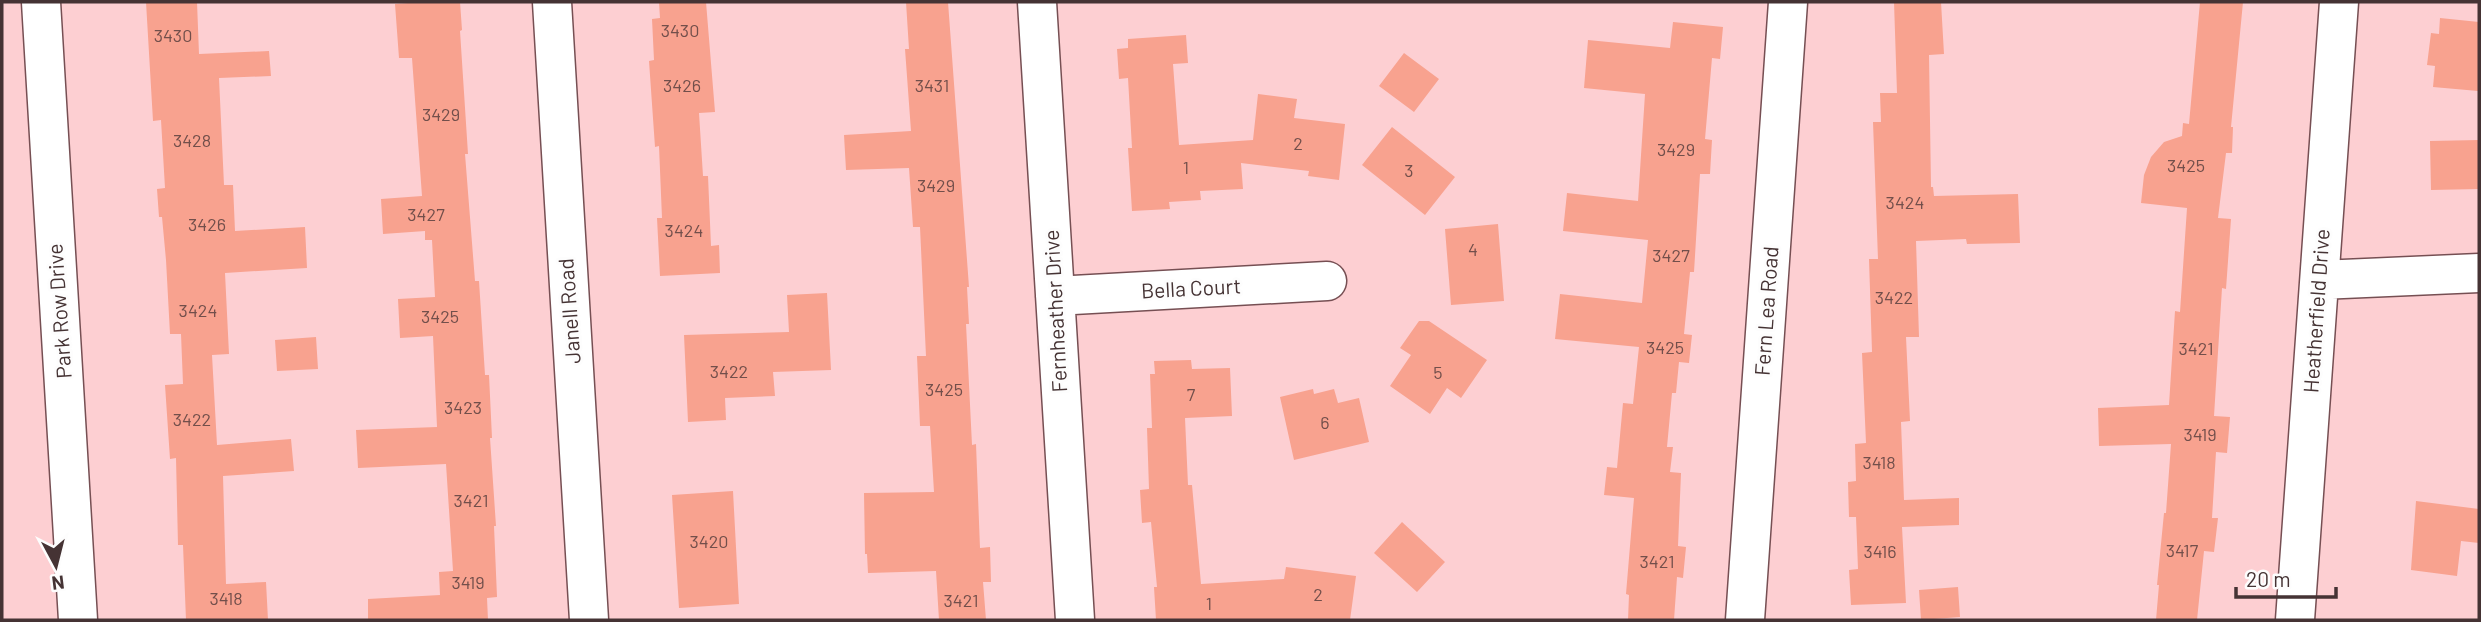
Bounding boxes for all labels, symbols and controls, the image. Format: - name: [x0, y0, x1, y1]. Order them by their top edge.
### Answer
- house number: 3430: [661, 19, 699, 41]
- house number: 3430: [154, 24, 192, 46]
- house number: 3426: [663, 74, 701, 96]
- house number: 3431: [915, 74, 949, 96]
- house number: 3429: [422, 103, 460, 125]
- house number: 3428: [173, 129, 211, 151]
- house number: 2: [1293, 132, 1303, 154]
- house number: 3429: [1657, 138, 1695, 160]
- house number: 3425: [2167, 154, 2205, 176]
- house number: 1: [1183, 156, 1189, 178]
- house number: 3: [1404, 159, 1414, 181]
- house number: 3429: [917, 174, 955, 196]
- house number: 3424: [1886, 191, 1924, 213]
- house number: 3427: [407, 203, 445, 225]
- house number: 3426: [188, 213, 226, 235]
- house number: 3424: [665, 219, 703, 241]
- street label: Heatherfield Drive: [2297, 228, 2334, 394]
- street label: Fernheather Drive: [1038, 229, 1071, 393]
- house number: 4: [1468, 238, 1478, 260]
- street label: Park Row Drive: [41, 243, 76, 380]
- house number: 3427: [1652, 244, 1690, 266]
- street label: Fern Lea Road: [1749, 245, 1783, 377]
- street label: Janell Road: [552, 258, 585, 365]
- street label: Bella Court: [1140, 272, 1241, 303]
- house number: 3422: [1875, 286, 1913, 308]
- house number: 3424: [179, 299, 217, 321]
- house number: 3425: [421, 305, 459, 327]
- house number: 3425: [1646, 336, 1684, 358]
- house number: 3421: [2179, 337, 2213, 359]
- house number: 3422: [710, 360, 748, 382]
- house number: 5: [1433, 361, 1443, 383]
- house number: 3425: [925, 378, 963, 400]
- house number: 7: [1187, 383, 1196, 405]
- house number: 3423: [444, 396, 482, 418]
- house number: 3422: [173, 408, 211, 430]
- house number: 6: [1320, 411, 1330, 433]
- house number: 3419: [2183, 423, 2217, 445]
- house number: 3418: [1862, 451, 1896, 473]
- house number: 3421: [454, 489, 488, 511]
- house number: 3420: [689, 530, 729, 552]
- north arrow: [21, 531, 91, 601]
- house number: 3417: [2166, 539, 2199, 561]
- house number: 3416: [1863, 540, 1897, 562]
- house number: 3421: [1640, 550, 1674, 572]
- scale bar: [2236, 556, 2336, 600]
- text: 20 m: [2246, 566, 2291, 591]
- text: N: [50, 571, 66, 596]
- house number: 3419: [451, 571, 485, 593]
- house number: 2: [1313, 583, 1323, 605]
- house number: 3418: [209, 587, 243, 609]
- house number: 3421: [944, 589, 978, 611]
- house number: 1: [1206, 592, 1212, 614]

